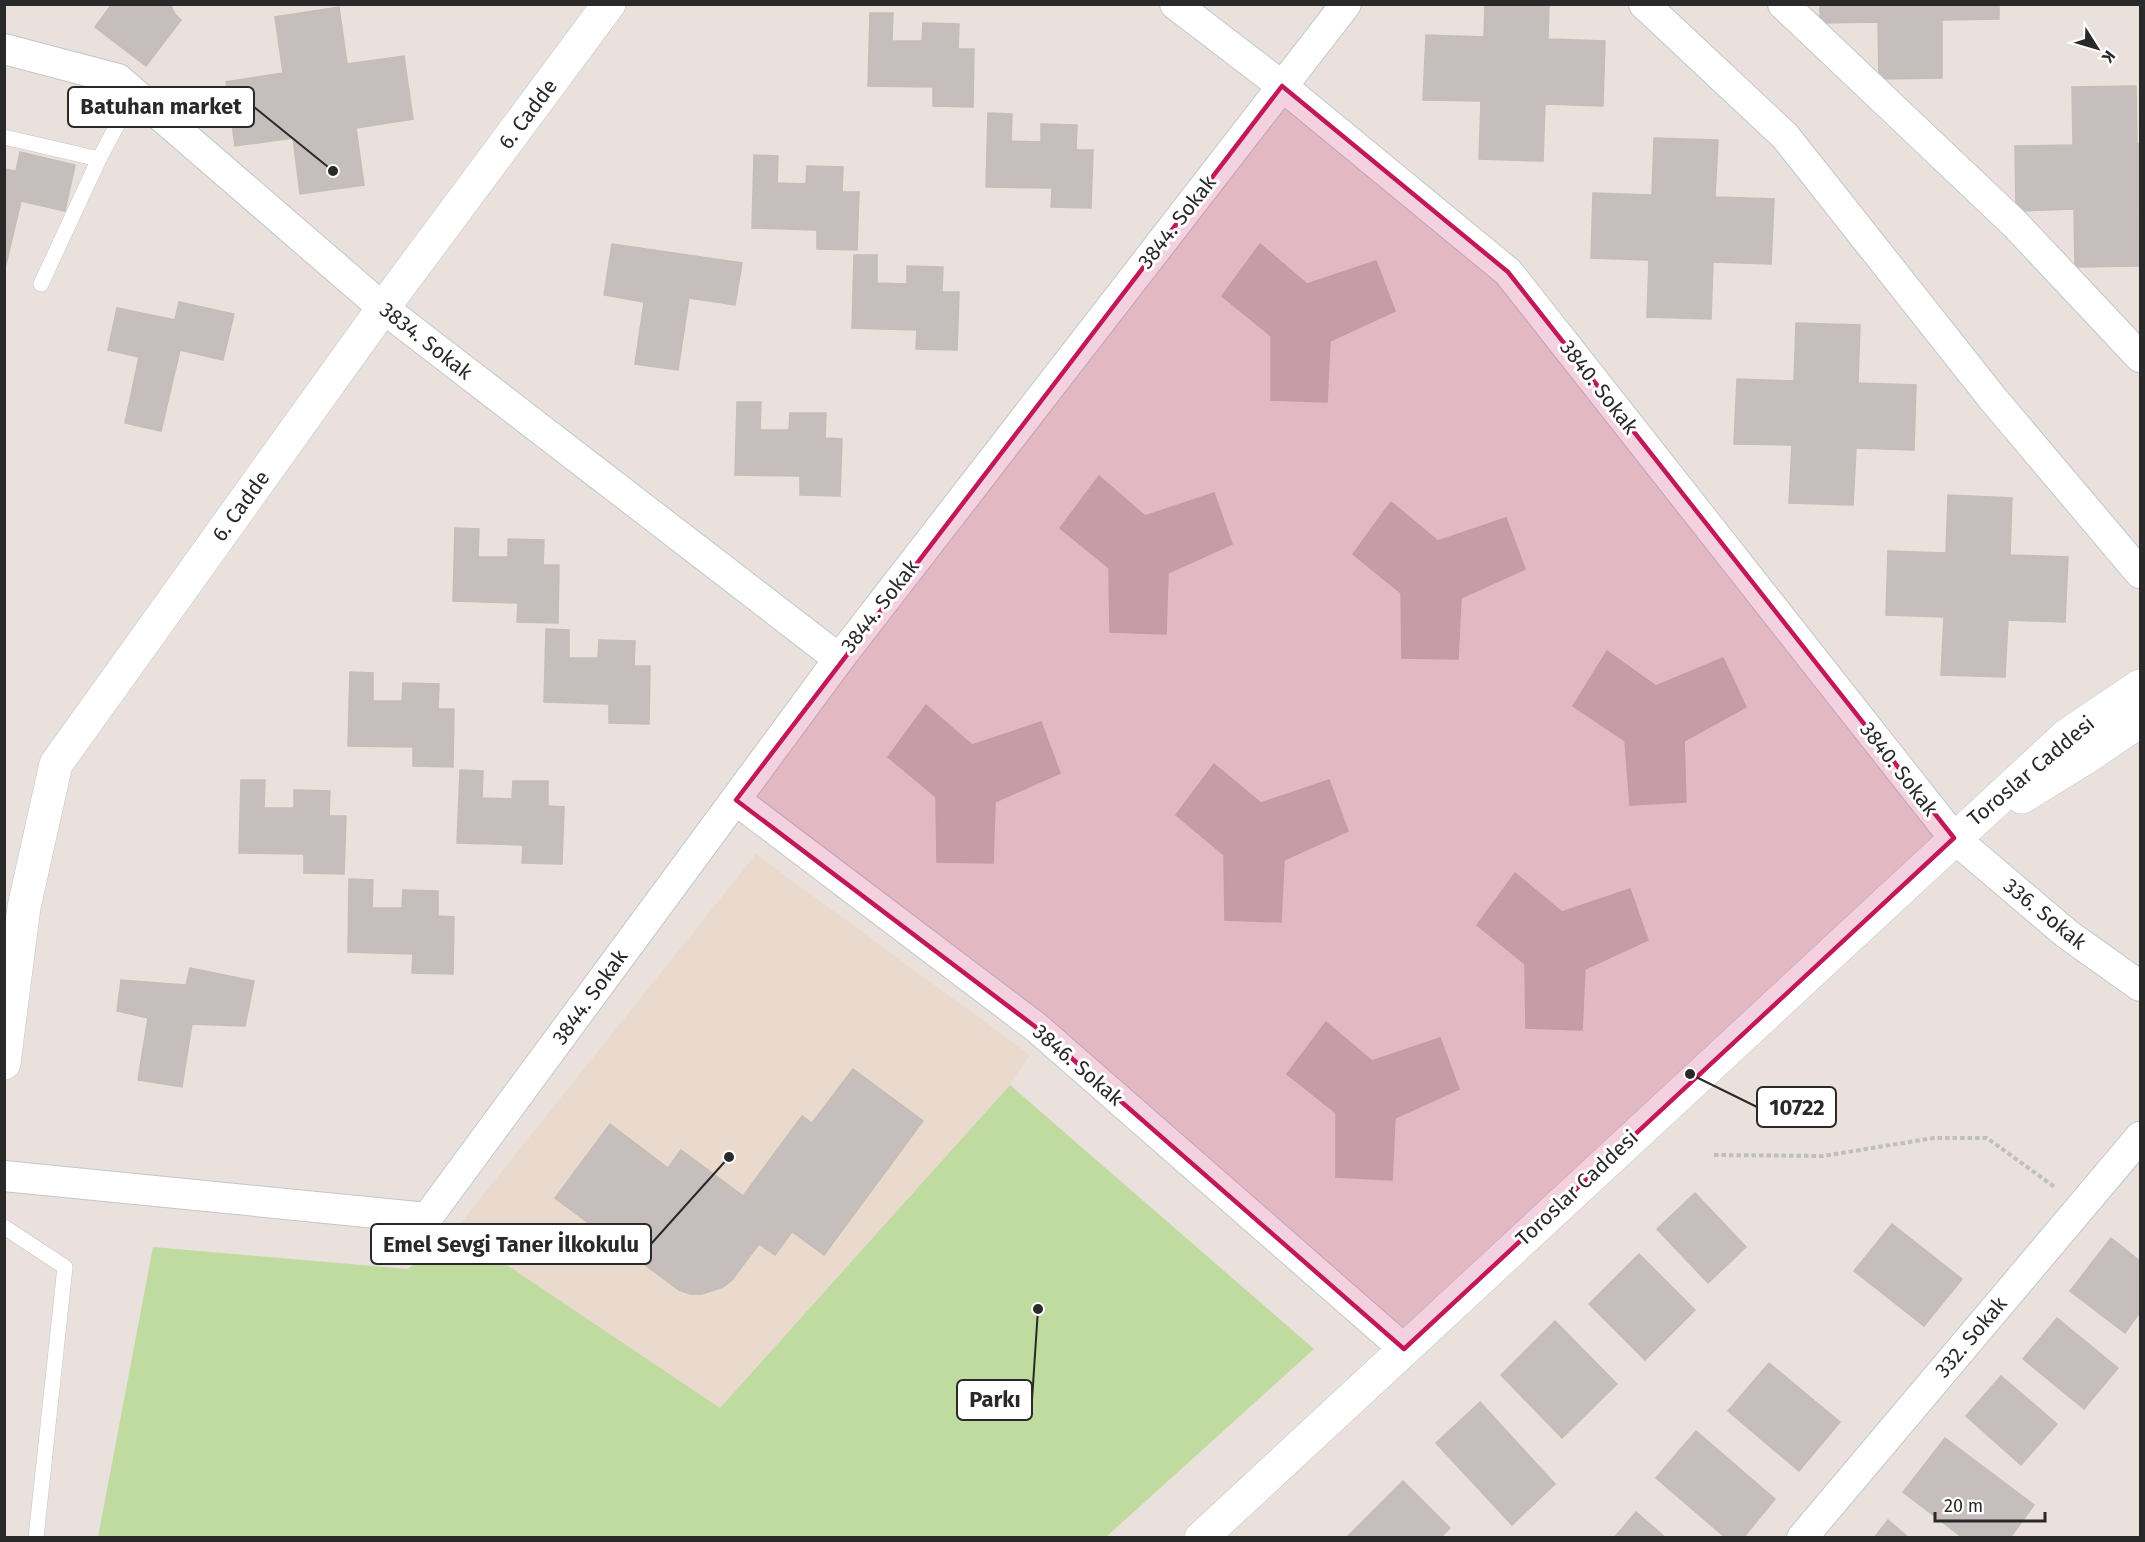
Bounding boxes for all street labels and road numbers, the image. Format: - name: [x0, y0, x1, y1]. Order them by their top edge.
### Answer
- street label: 6. Cadde: [493, 74, 563, 154]
- street label: 3844. Sokak: [1132, 170, 1222, 274]
- street label: 3834. Sokak: [374, 297, 478, 385]
- street label: 3840. Sokak: [1554, 335, 1644, 439]
- street label: 6. Cadde: [207, 465, 275, 547]
- street label: 3844. Sokak: [835, 554, 925, 658]
- street label: Toroslar Caddesi: [1962, 710, 2100, 832]
- street label: 3840. Sokak: [1854, 717, 1944, 821]
- street label: 336. Sokak: [1998, 873, 2092, 955]
- street label: 3844. Sokak: [547, 944, 633, 1050]
- street label: 3846. Sokak: [1027, 1019, 1129, 1111]
- street label: Toroslar Caddesi: [1510, 1125, 1644, 1251]
- street label: 332. Sokak: [1930, 1291, 2013, 1383]

